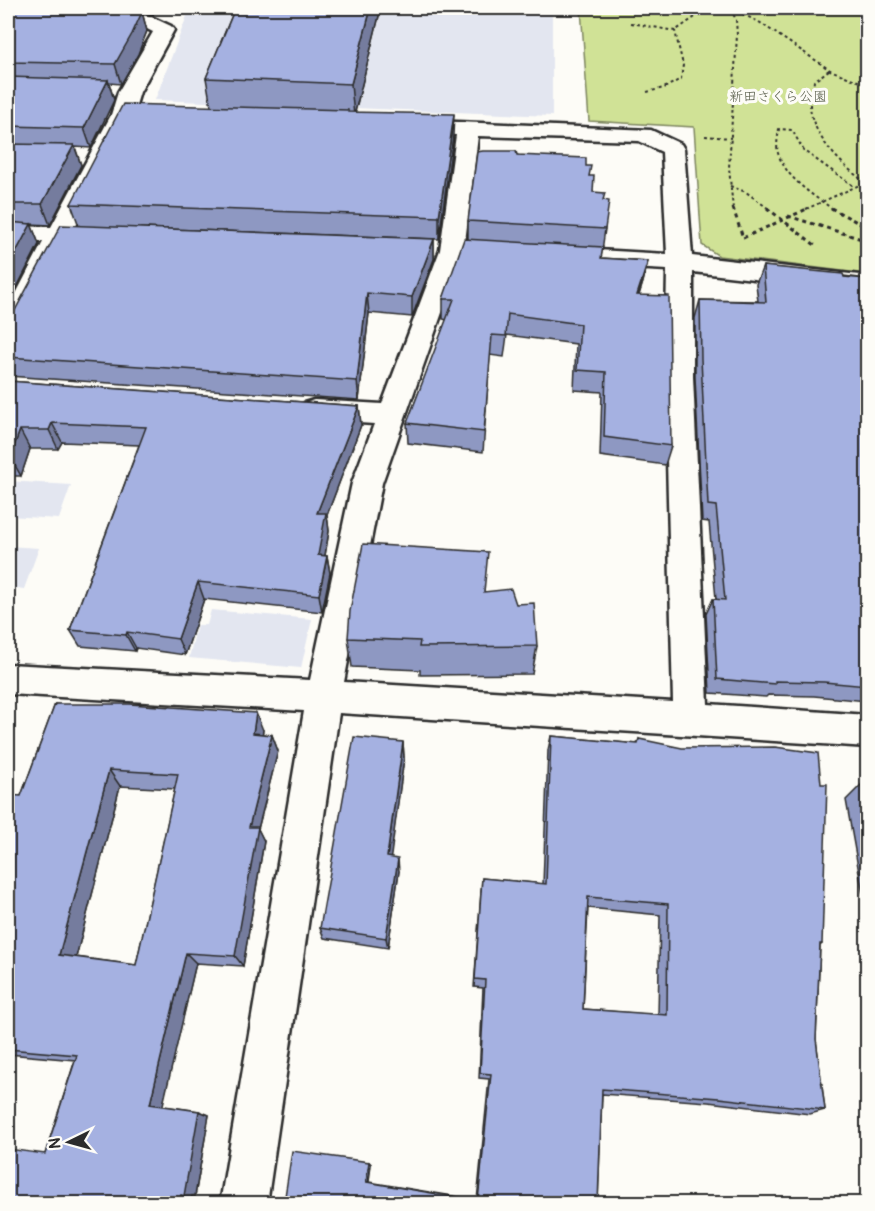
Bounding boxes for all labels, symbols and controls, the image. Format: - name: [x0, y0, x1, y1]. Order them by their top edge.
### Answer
- park label: 新田さくら公園: [729, 88, 827, 105]
- north arrow: [39, 1112, 99, 1172]
- text: N: [45, 1137, 65, 1149]

